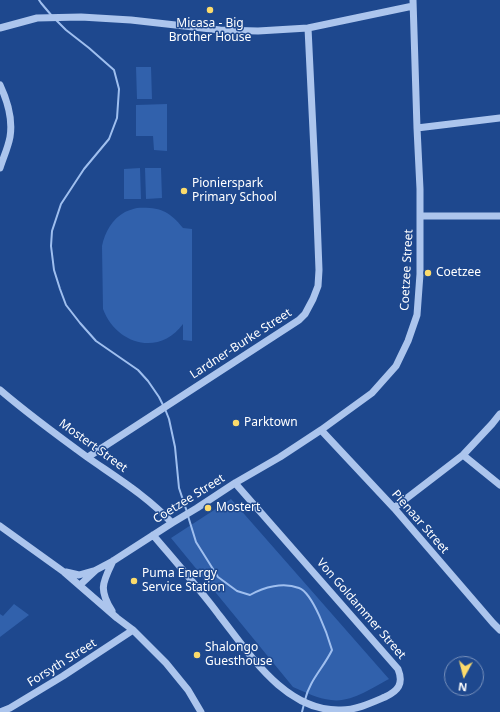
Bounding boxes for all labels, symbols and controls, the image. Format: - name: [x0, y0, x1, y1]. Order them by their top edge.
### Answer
- marker: Micasa - Big Brother House: [205, 5, 215, 15]
- place label: Micasa - Big Brother House: [169, 17, 251, 45]
- place label: Pionierspark Primary School: [192, 177, 277, 205]
- marker: Pionierspark Primary School: [179, 186, 189, 196]
- street label: Coetzee Street: [398, 229, 416, 311]
- place label: Coetzee: [436, 266, 481, 280]
- marker: Coetzee: [423, 268, 433, 278]
- street label: Lardner-Burke Street: [188, 306, 294, 382]
- street label: Mostert Street: [56, 416, 130, 476]
- place label: Parktown: [244, 416, 298, 430]
- marker: Parktown: [231, 418, 241, 428]
- street label: Coetzee Street: [151, 471, 227, 527]
- street label: Pienaar Street: [388, 487, 452, 557]
- place label: Mostert: [216, 501, 260, 515]
- marker: Mostert: [203, 503, 213, 513]
- street label: Von Goldammer Street: [313, 556, 409, 662]
- place label: Puma Energy Service Station: [142, 567, 225, 595]
- marker: Puma Energy Service Station: [129, 576, 139, 586]
- street label: Forsyth Street: [25, 636, 99, 690]
- place label: Shalongo Guesthouse: [205, 641, 273, 669]
- marker: Shalongo Guesthouse: [192, 650, 202, 660]
- north arrow: [444, 656, 484, 696]
- text: N: [457, 679, 468, 695]

